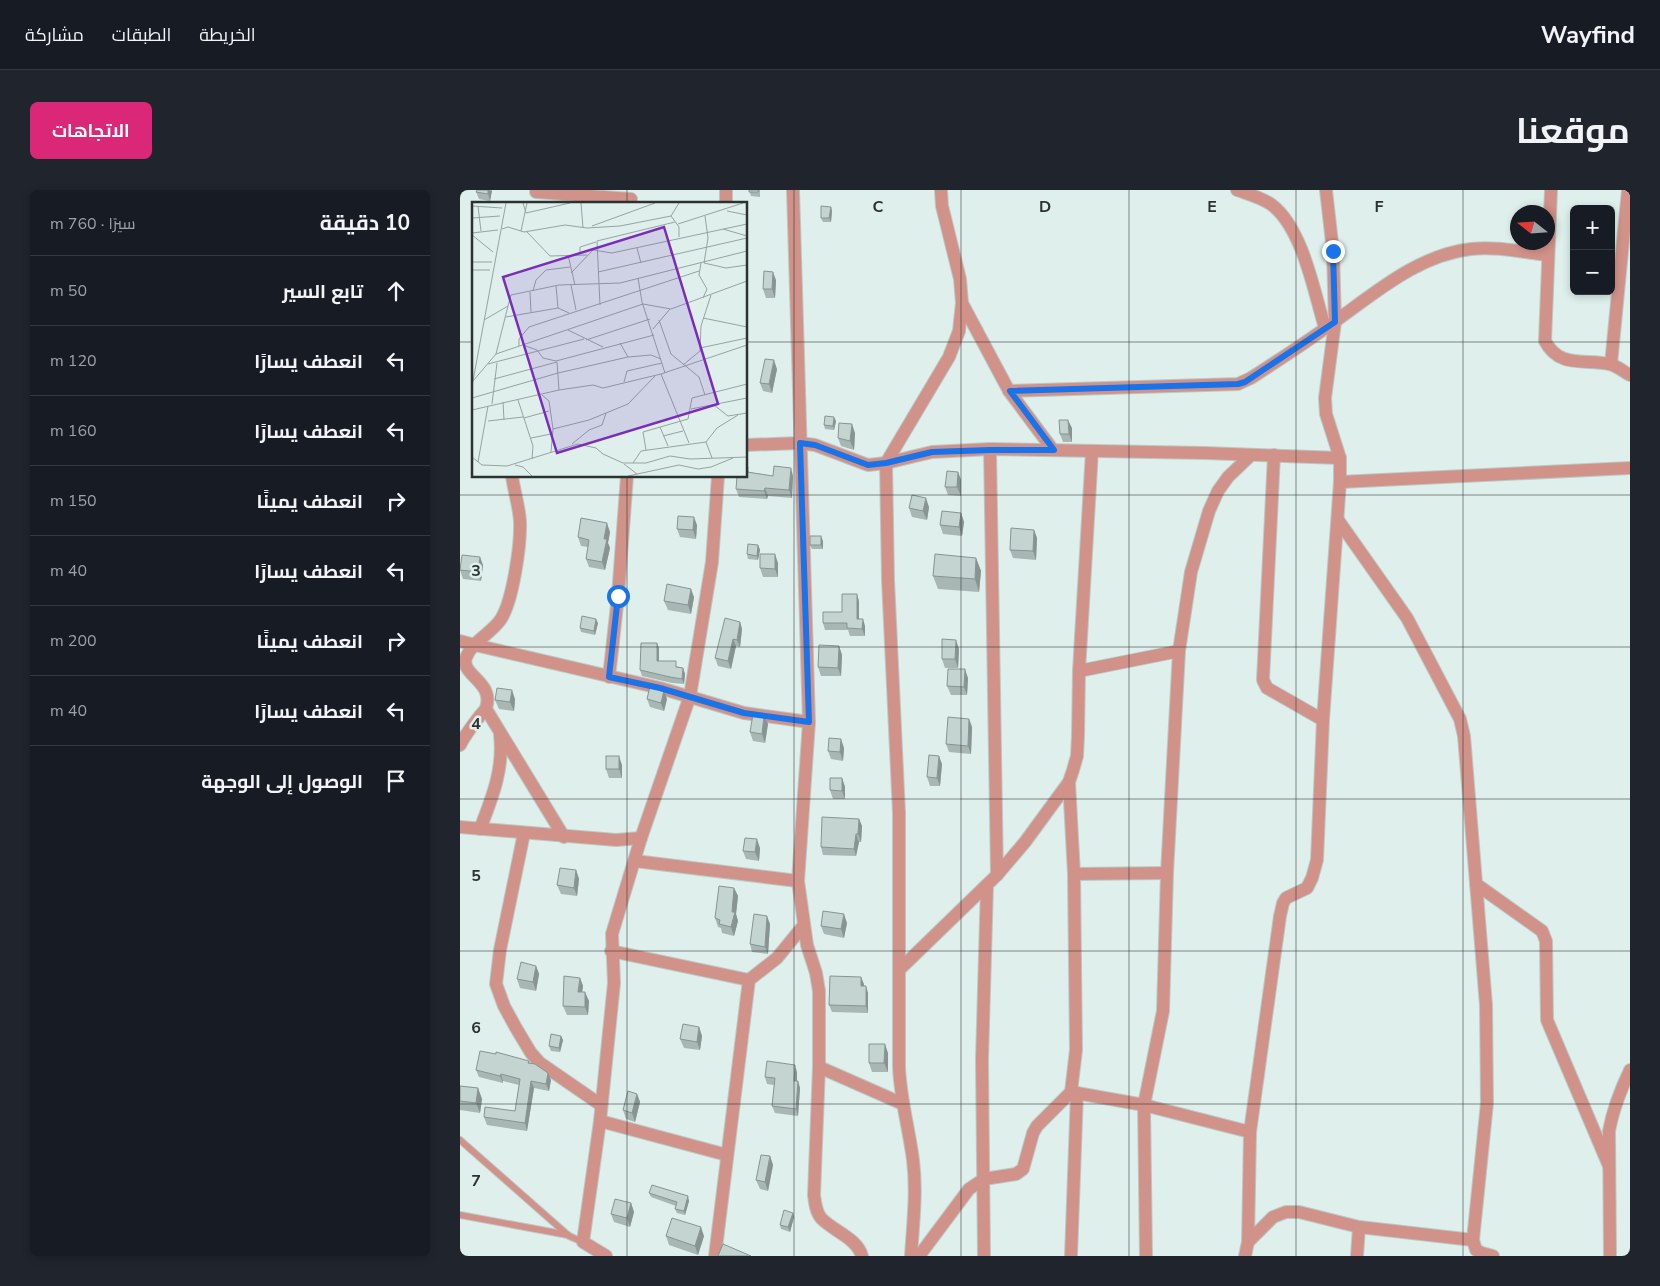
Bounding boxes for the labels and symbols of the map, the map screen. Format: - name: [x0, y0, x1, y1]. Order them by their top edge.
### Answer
- text: C: [873, 196, 884, 218]
- text: D: [1039, 196, 1051, 218]
- text: E: [1207, 196, 1217, 218]
- text: F: [1375, 196, 1384, 218]
- inset map: [472, 202, 748, 478]
- north arrow: [1510, 205, 1555, 250]
- route end: [1322, 240, 1345, 263]
- text: 3: [471, 560, 481, 582]
- route start: [607, 585, 630, 608]
- text: 4: [471, 713, 481, 735]
- text: 5: [471, 865, 481, 887]
- text: 6: [471, 1017, 481, 1039]
- text: 7: [471, 1170, 481, 1192]

